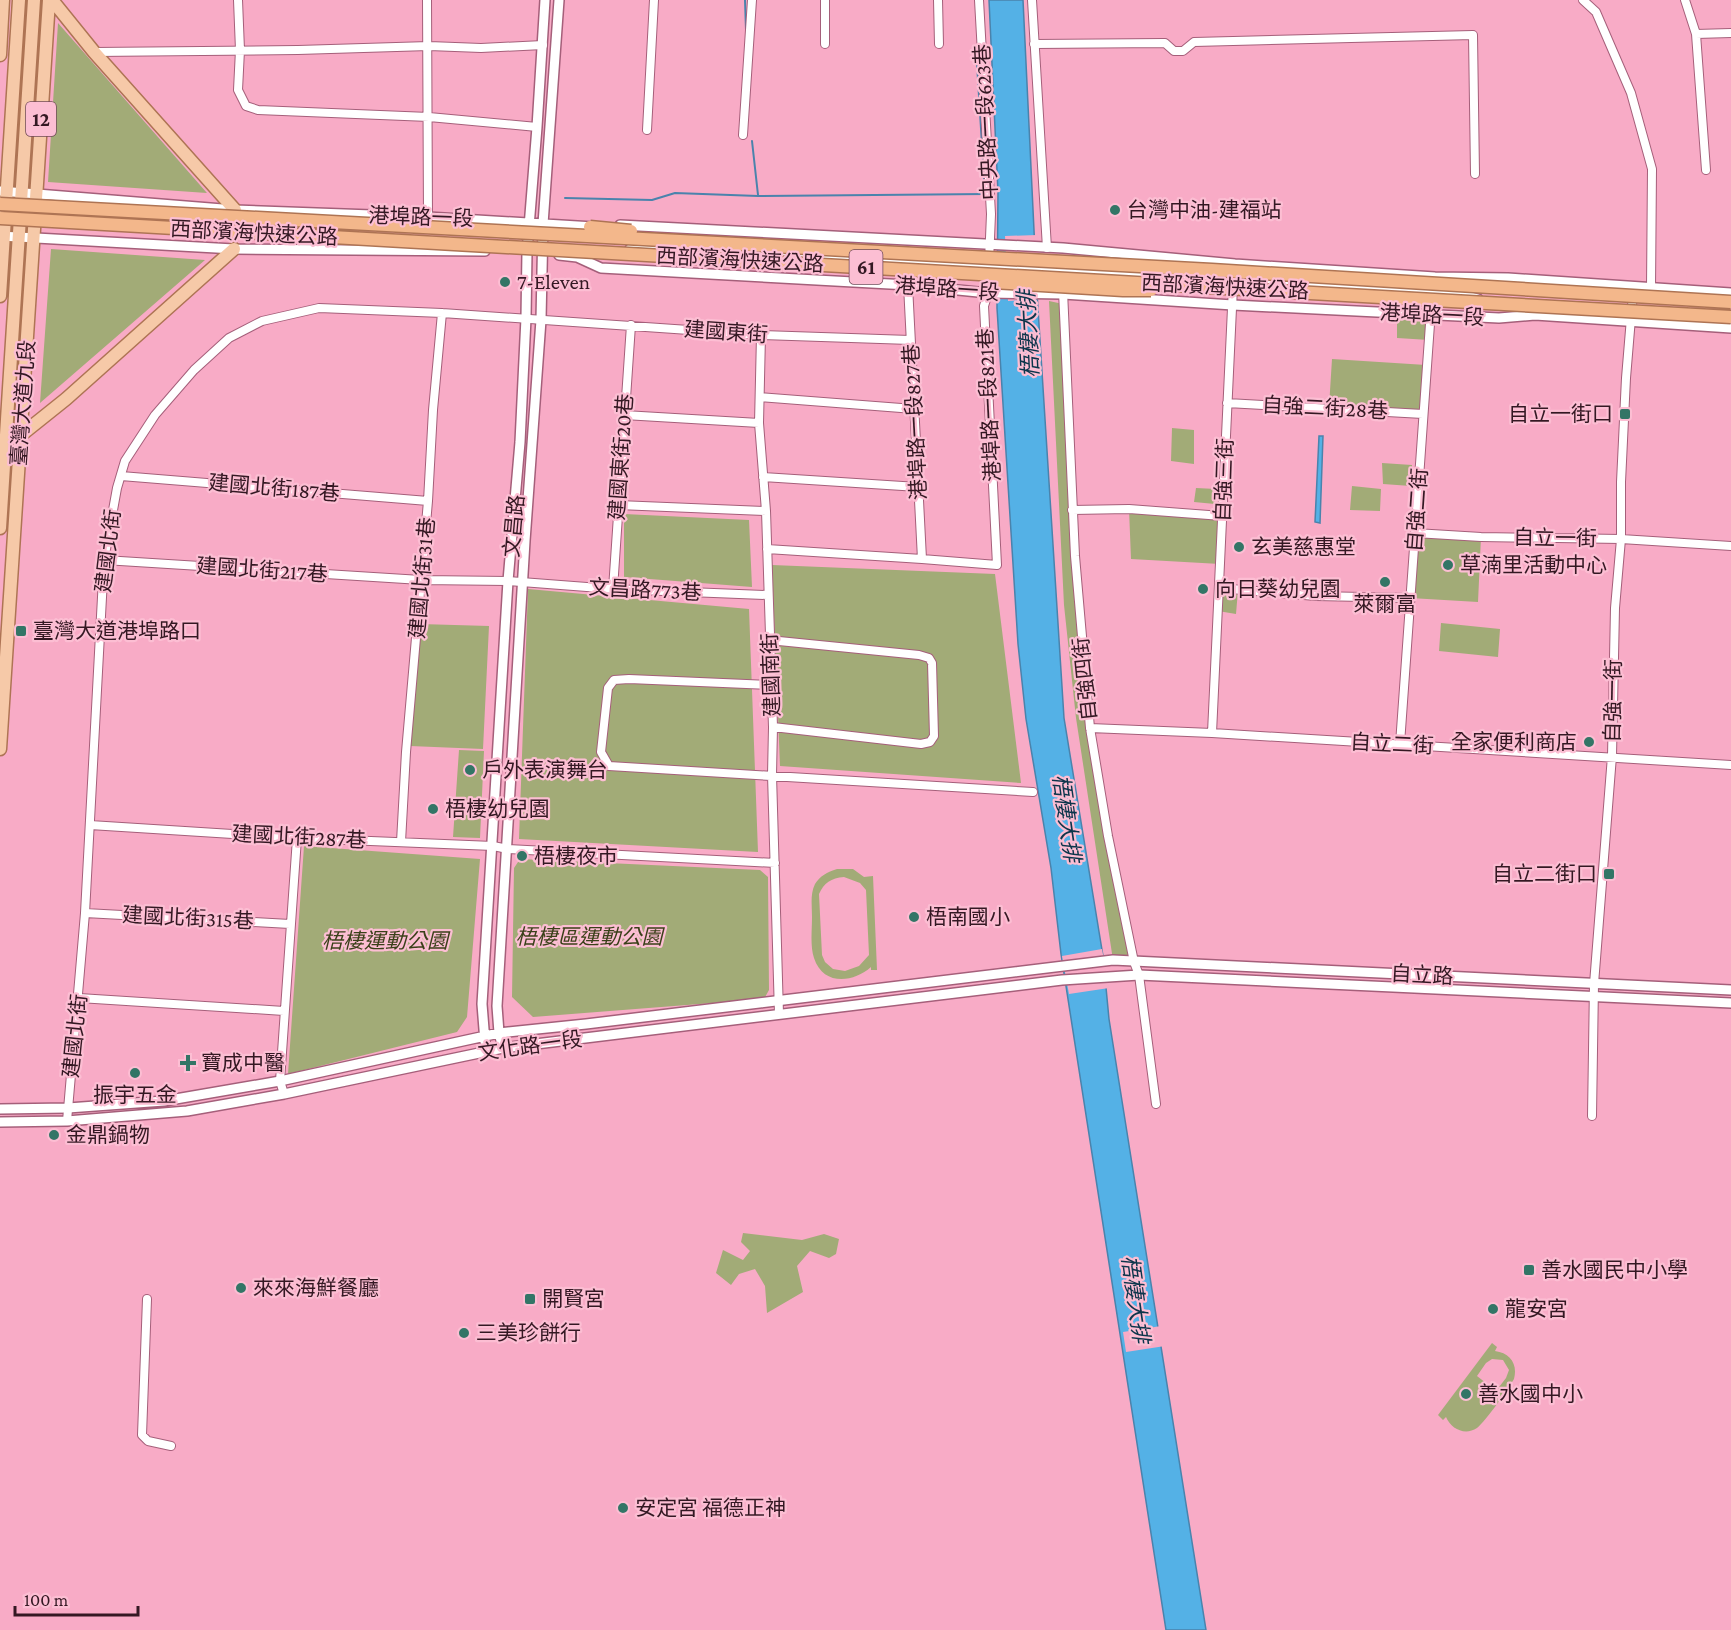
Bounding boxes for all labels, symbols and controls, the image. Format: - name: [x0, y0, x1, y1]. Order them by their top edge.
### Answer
- street label: 中央路一段623巷: [970, 43, 1002, 201]
- road number: 12: [26, 102, 56, 136]
- place label: 台灣中油-建福站: [1127, 198, 1282, 222]
- street label: 港埠路一段: [368, 203, 474, 231]
- marker: 台灣中油-建福站: [1108, 203, 1122, 217]
- street label: 西部濱海快速公路: [169, 217, 339, 249]
- street label: 西部濱海快速公路: [655, 244, 825, 276]
- road number: 61: [850, 250, 882, 284]
- place label: 7-Eleven: [517, 270, 590, 294]
- street label: 西部濱海快速公路: [1140, 271, 1310, 303]
- street label: 港埠路一段: [894, 273, 1000, 305]
- marker: 7-Eleven: [498, 275, 512, 289]
- water label: 梧棲大排: [1014, 286, 1043, 379]
- street label: 港埠路一段: [1379, 300, 1485, 330]
- street label: 建國東街: [683, 317, 769, 347]
- street label: 港埠路一段821巷: [973, 327, 1005, 483]
- street label: 臺灣大道九段: [7, 339, 39, 467]
- street label: 港埠路一段827巷: [899, 343, 931, 501]
- street label: 建國東街20巷: [605, 393, 637, 521]
- street label: 自強二街28巷: [1261, 393, 1389, 423]
- place label: 自立一街口: [1508, 402, 1613, 426]
- marker: 自立一街口: [1618, 407, 1632, 421]
- street label: 自強三街: [1211, 438, 1237, 522]
- street label: 自強二街: [1402, 467, 1432, 553]
- street label: 建國北街187巷: [207, 470, 341, 506]
- street label: 文昌路: [499, 494, 529, 558]
- street label: 建國北街: [91, 508, 125, 594]
- street label: 建國北街31巷: [405, 516, 439, 640]
- street label: 自立一街: [1513, 525, 1597, 551]
- place label: 玄美慈惠堂: [1251, 535, 1356, 559]
- marker: 玄美慈惠堂: [1232, 540, 1246, 554]
- street label: 建國北街217巷: [195, 553, 329, 587]
- place label: 草湳里活動中心: [1460, 553, 1607, 577]
- marker: 草湳里活動中心: [1441, 558, 1455, 572]
- street label: 文昌路773巷: [588, 575, 702, 605]
- marker: 萊爾富: [1378, 575, 1392, 589]
- place label: 向日葵幼兒園: [1215, 577, 1341, 601]
- marker: 向日葵幼兒園: [1196, 582, 1210, 596]
- place label: 萊爾富: [1354, 592, 1417, 616]
- place label: 臺灣大道港埠路口: [33, 619, 201, 643]
- marker: 臺灣大道港埠路口: [14, 624, 28, 638]
- street label: 建國南街: [758, 633, 784, 717]
- street label: 自強四街: [1069, 636, 1101, 722]
- street label: 自強一街: [1600, 659, 1626, 743]
- street label: 自立二街: [1349, 730, 1435, 758]
- place label: 全家便利商店: [1451, 730, 1577, 754]
- marker: 全家便利商店: [1582, 735, 1596, 749]
- place label: 戶外表演舞台: [482, 758, 608, 782]
- marker: 戶外表演舞台: [463, 763, 477, 777]
- water label: 梧棲大排: [1048, 773, 1085, 866]
- place label: 梧棲幼兒園: [445, 797, 550, 821]
- marker: 梧棲幼兒園: [426, 802, 440, 816]
- street label: 建國北街287巷: [231, 821, 367, 853]
- place label: 梧棲夜市: [534, 844, 618, 868]
- marker: 梧棲夜市: [515, 849, 529, 863]
- place label: 自立二街口: [1492, 862, 1597, 886]
- marker: 自立二街口: [1602, 867, 1616, 881]
- street label: 建國北街315巷: [122, 903, 254, 933]
- place label: 梧南國小: [926, 905, 1010, 929]
- marker: 梧南國小: [907, 910, 921, 924]
- park label: 梧棲區運動公園: [516, 925, 665, 949]
- park label: 梧棲運動公園: [322, 929, 451, 953]
- street label: 自立路: [1390, 961, 1454, 989]
- street label: 建國北街: [59, 993, 91, 1079]
- street label: 文化路一段: [476, 1027, 584, 1065]
- place label: 寶成中醫: [201, 1051, 285, 1075]
- marker: 寶成中醫: [179, 1054, 197, 1072]
- marker: 振宇五金: [128, 1066, 142, 1080]
- place label: 振宇五金: [93, 1083, 177, 1107]
- place label: 金鼎鍋物: [66, 1123, 150, 1147]
- marker: 金鼎鍋物: [47, 1128, 61, 1142]
- water label: 梧棲大排: [1117, 1254, 1154, 1347]
- place label: 善水國民中小學: [1541, 1258, 1688, 1282]
- marker: 善水國民中小學: [1522, 1263, 1536, 1277]
- place label: 來來海鮮餐廳: [253, 1276, 379, 1300]
- marker: 來來海鮮餐廳: [234, 1281, 248, 1295]
- place label: 開賢宮: [542, 1287, 605, 1311]
- marker: 開賢宮: [523, 1292, 537, 1306]
- place label: 龍安宮: [1505, 1297, 1568, 1321]
- marker: 龍安宮: [1486, 1302, 1500, 1316]
- place label: 三美珍餅行: [476, 1321, 581, 1345]
- marker: 三美珍餅行: [457, 1326, 471, 1340]
- place label: 善水國中小: [1478, 1382, 1583, 1406]
- marker: 善水國中小: [1459, 1387, 1473, 1401]
- place label: 安定宮 福德正神: [635, 1496, 786, 1520]
- marker: 安定宮 福德正神: [616, 1501, 630, 1515]
- scale bar: [15, 1579, 138, 1617]
- text: 100 m: [24, 1590, 69, 1610]

